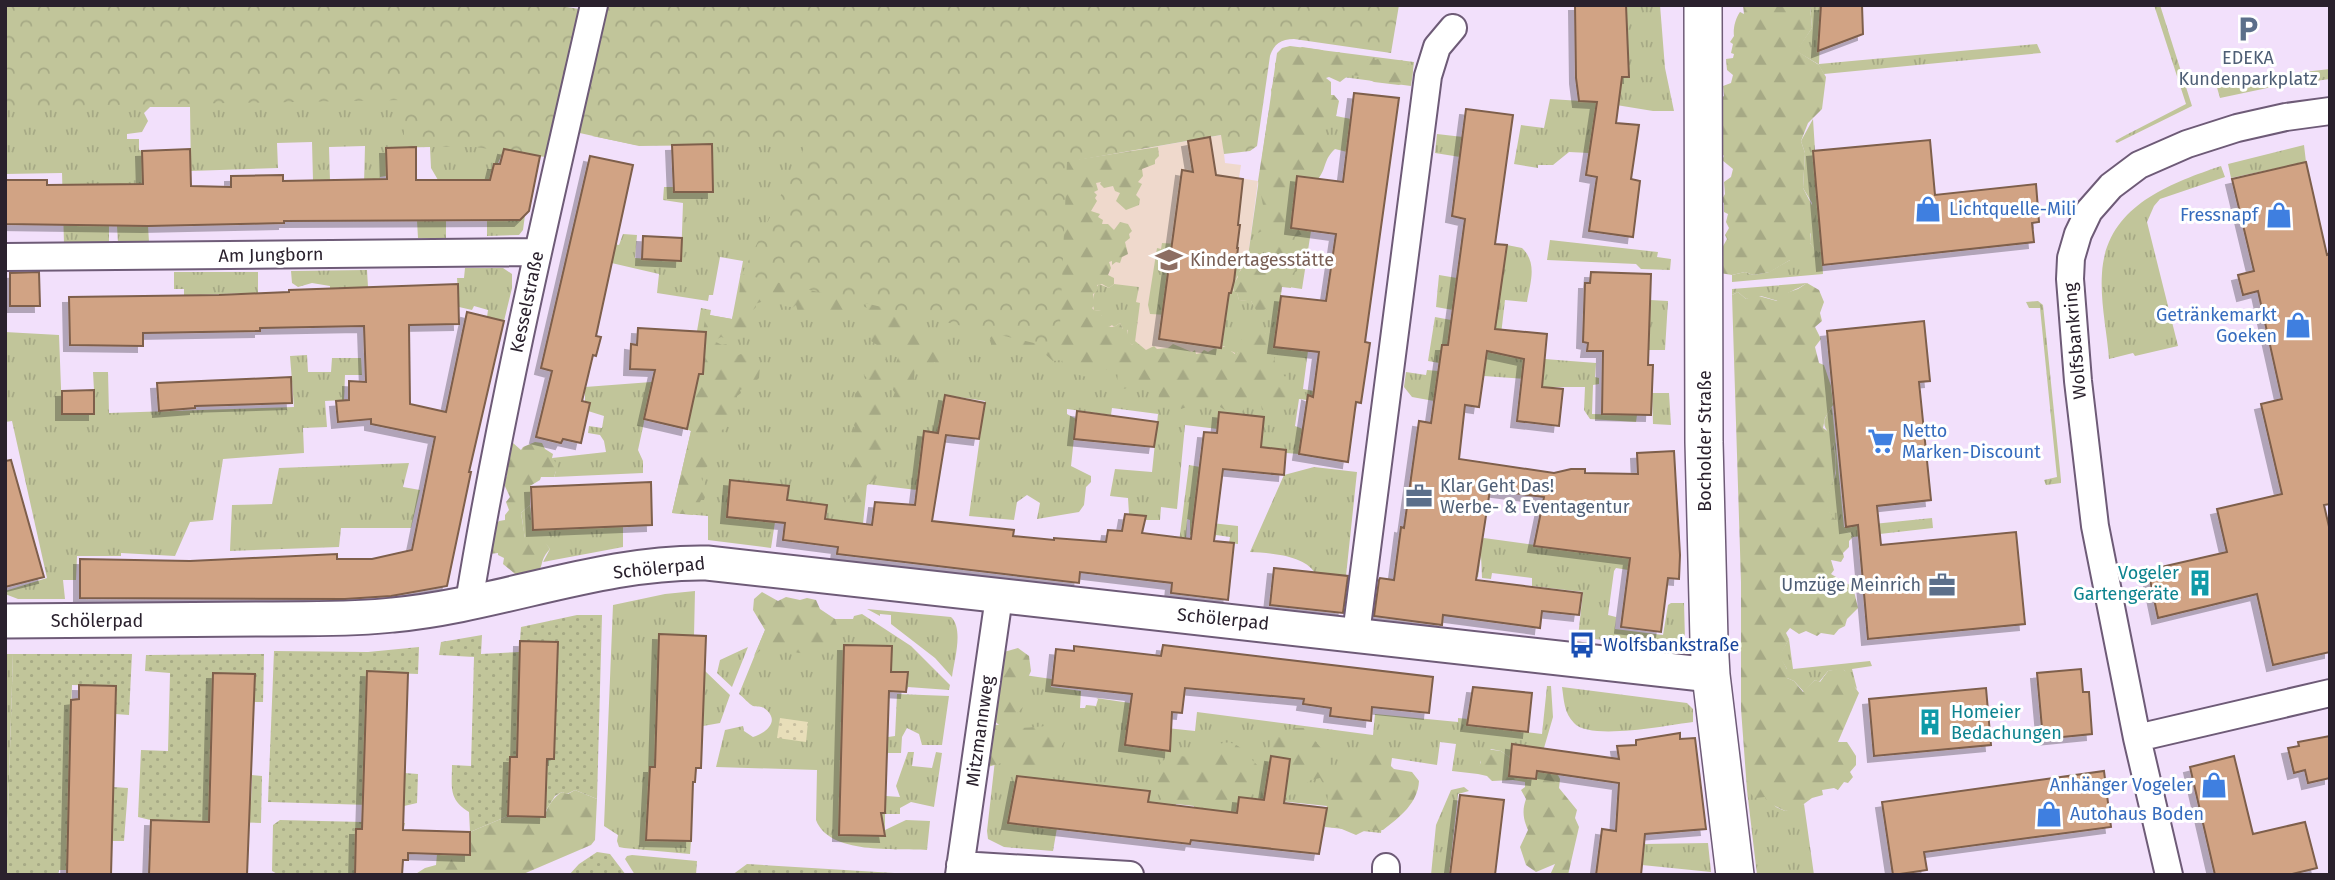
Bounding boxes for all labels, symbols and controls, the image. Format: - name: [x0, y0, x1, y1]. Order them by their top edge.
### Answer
- parking icon: EDEKA Kundenparkplatz: [2233, 14, 2263, 44]
- place label: EDEKA Kundenparkplatz: [2178, 47, 2318, 90]
- shop icon: Lichtquelle-Mili: [1913, 194, 1943, 224]
- place label: Lichtquelle-Mili: [1949, 198, 2076, 220]
- shop icon: Fressnapf: [2264, 200, 2294, 230]
- place label: Fressnapf: [2180, 204, 2260, 226]
- street label: Am Jungborn: [218, 243, 324, 267]
- school or university icon: Kindertagesstätte: [1154, 245, 1184, 275]
- street label: Kesselstraße: [505, 249, 549, 355]
- place label: Kindertagesstätte: [1190, 249, 1334, 271]
- street label: Wolfsbankring: [2059, 281, 2091, 400]
- place label: Getränkemarkt Goeken: [2156, 304, 2277, 347]
- shop icon: Getränkemarkt Goeken: [2283, 310, 2313, 340]
- street label: Bocholder Straße: [1694, 370, 1716, 512]
- place label: Netto Marken-Discount: [1902, 420, 2041, 463]
- supermarket icon: Netto Marken-Discount: [1866, 426, 1896, 456]
- place label: Klar Geht Das! Werbe- & Eventagentur: [1440, 475, 1630, 518]
- office icon: Klar Geht Das! Werbe- & Eventagentur: [1404, 481, 1434, 511]
- street label: Schölerpad: [612, 552, 706, 584]
- place label: Vogeler Gartengeräte: [2073, 562, 2179, 605]
- building icon: Vogeler Gartengeräte: [2185, 568, 2215, 598]
- office icon: Umzüge Meinrich: [1927, 570, 1957, 600]
- place label: Umzüge Meinrich: [1781, 574, 1921, 596]
- street label: Schölerpad: [1176, 603, 1270, 635]
- street label: Schölerpad: [51, 610, 143, 632]
- bus stop icon: Wolfsbankstraße: [1567, 630, 1597, 660]
- place label: Wolfsbankstraße: [1603, 634, 1739, 656]
- street label: Mitzmannweg: [961, 673, 999, 788]
- place label: Homeier Bedachungen: [1951, 701, 2062, 744]
- building icon: Homeier Bedachungen: [1915, 707, 1945, 737]
- shop icon: Anhänger Vogeler: [2199, 770, 2229, 800]
- place label: Anhänger Vogeler: [2050, 774, 2193, 796]
- shop icon: Autohaus Boden: [2034, 799, 2064, 829]
- place label: Autohaus Boden: [2070, 803, 2204, 825]

